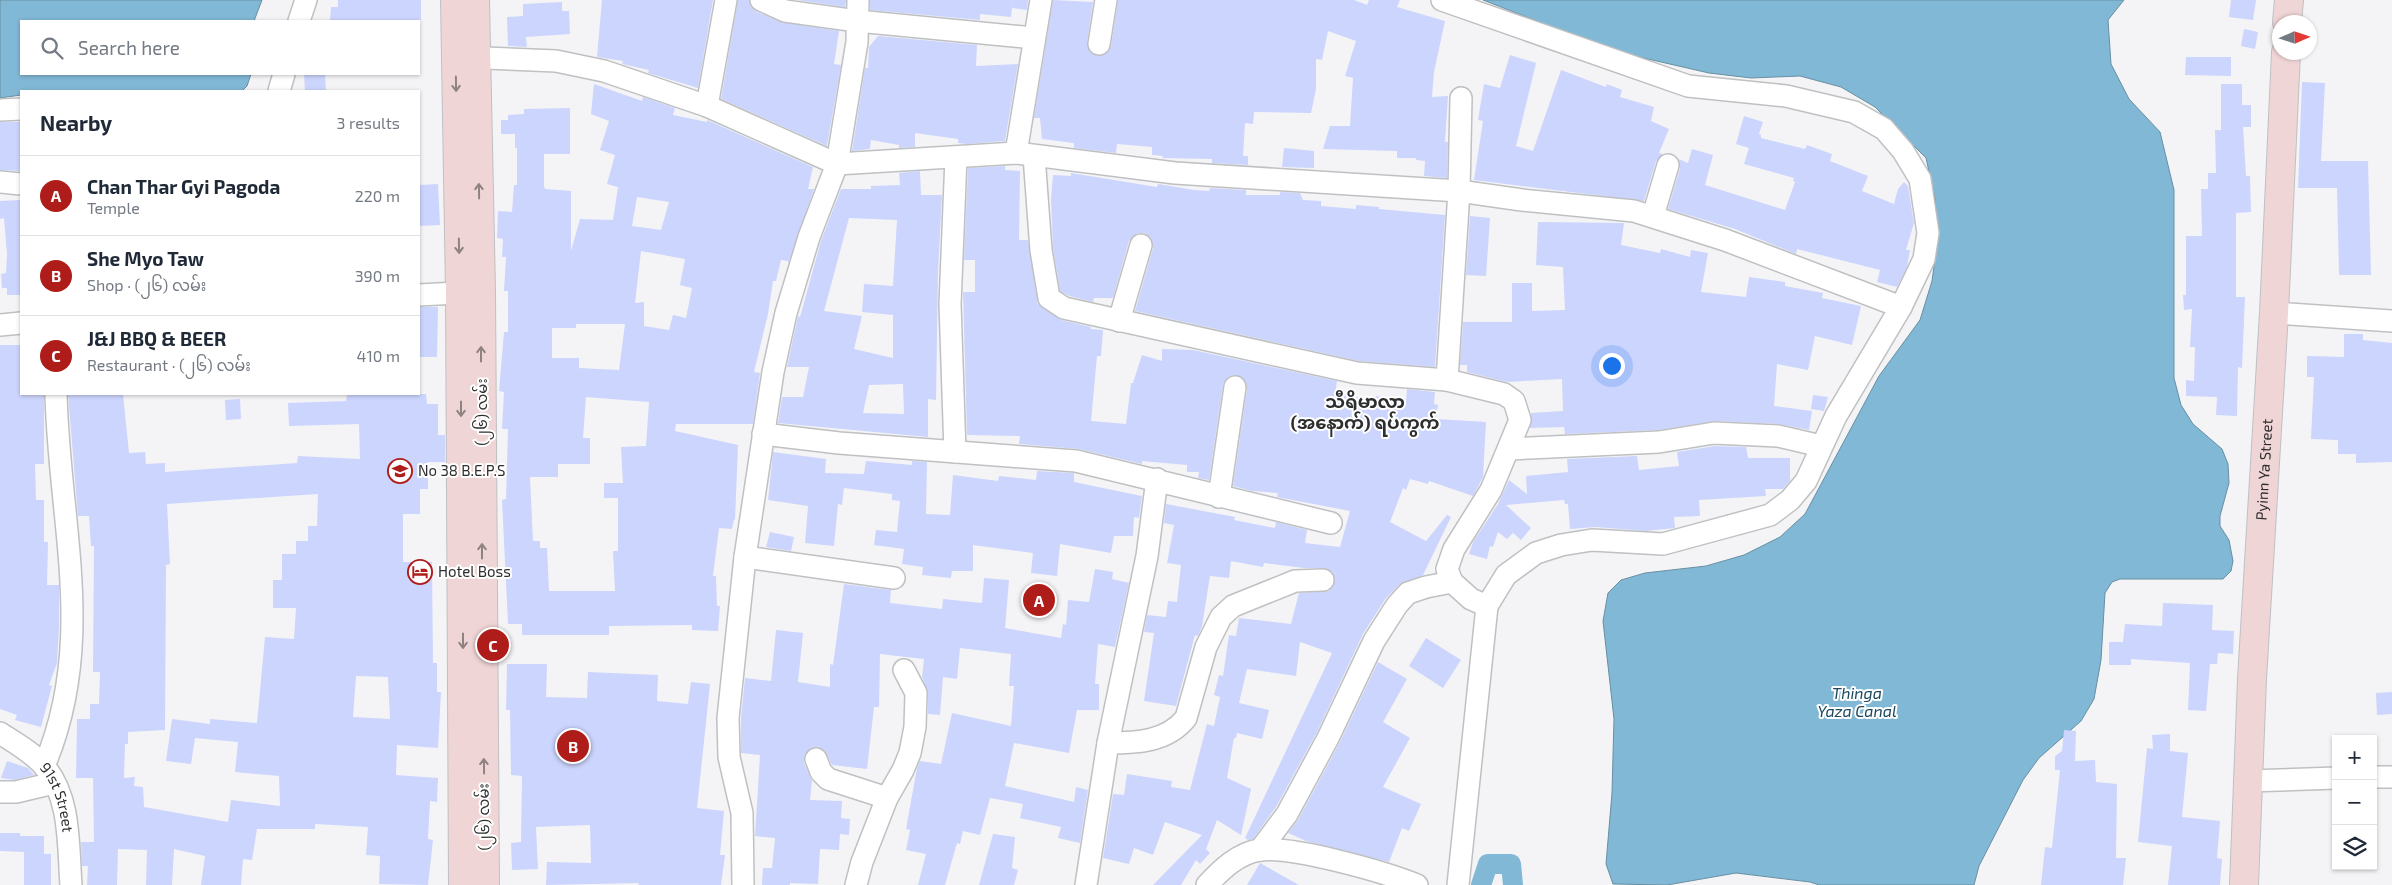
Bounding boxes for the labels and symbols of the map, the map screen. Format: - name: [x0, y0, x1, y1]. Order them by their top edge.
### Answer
- north arrow: [2272, 15, 2317, 60]
- one-way arrow: [452, 75, 461, 91]
- one-way arrow: [475, 184, 484, 200]
- one-way arrow: [455, 238, 464, 254]
- one-way arrow: [476, 346, 486, 362]
- your location: [1599, 353, 1625, 379]
- street label: (၂၆) လမ်း: [472, 378, 494, 446]
- district label: သီရိမာလာ (အနောက်) ရပ်ကွက်: [1290, 390, 1440, 437]
- one-way arrow: [456, 400, 466, 416]
- street label: Pyinn Ya Street: [2252, 418, 2276, 521]
- school or university icon: No 38 B.E.P.S: [387, 458, 413, 484]
- place label: No 38 B.E.P.S: [418, 461, 505, 479]
- one-way arrow: [477, 544, 487, 560]
- hotel icon: Hotel Boss: [407, 559, 433, 585]
- place label: Hotel Boss: [438, 562, 511, 580]
- pin: A: [1023, 581, 1055, 619]
- pin: C: [477, 626, 509, 664]
- one-way arrow: [458, 632, 468, 649]
- water label: Thinga Yaza Canal: [1817, 683, 1897, 720]
- pin: B: [557, 727, 589, 765]
- street label: 91st Street: [37, 758, 78, 833]
- one-way arrow: [479, 759, 489, 775]
- street label: (၂၆) လမ်း: [473, 783, 497, 851]

